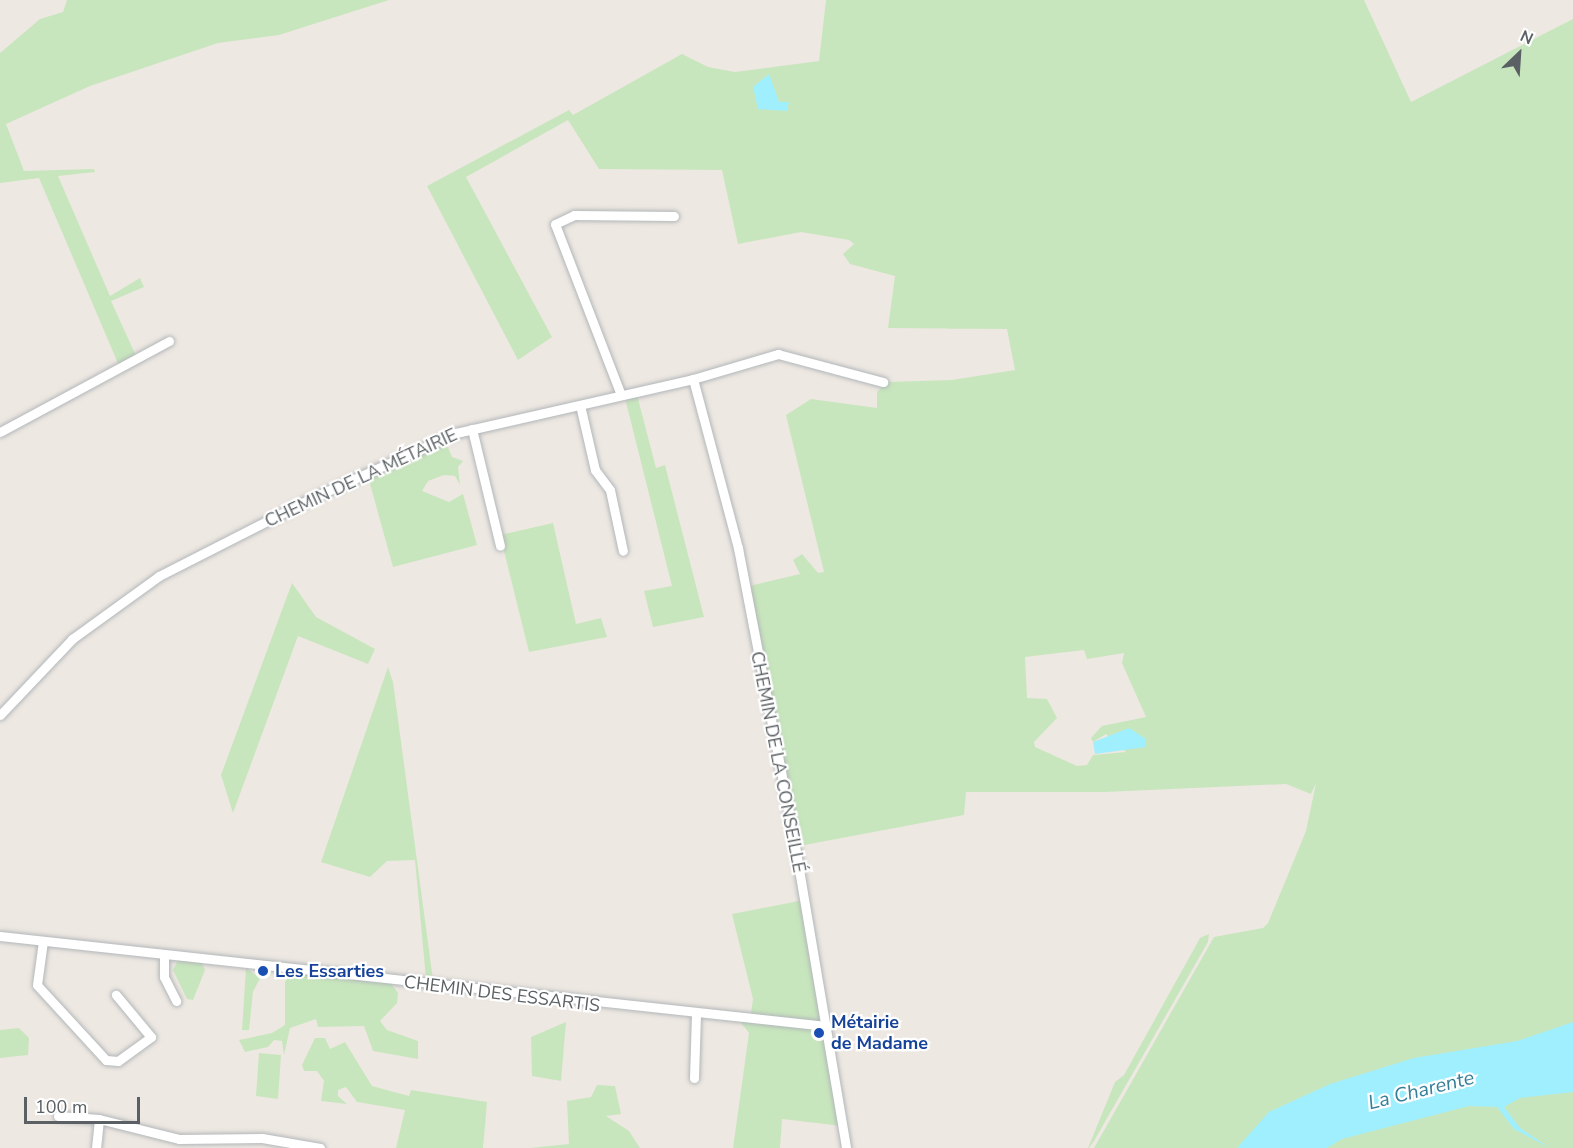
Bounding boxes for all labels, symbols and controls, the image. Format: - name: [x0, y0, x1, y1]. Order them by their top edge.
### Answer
- north arrow: [1489, 24, 1549, 84]
- text: N: [1517, 25, 1537, 50]
- street label: CHEMIN DE LA MÉTAIRIE: [261, 424, 461, 532]
- street label: CHEMIN DE LA CONSEILLÉ: [746, 650, 810, 874]
- place label: Les Essarties: [275, 960, 384, 982]
- marker: Les Essarties: [256, 964, 270, 978]
- street label: CHEMIN DES ESSARTIS: [403, 971, 601, 1017]
- place label: Métairie de Madame: [831, 1012, 928, 1054]
- marker: Métairie de Madame: [812, 1026, 826, 1040]
- water label: La Charente: [1365, 1065, 1477, 1115]
- scale bar: [27, 1085, 142, 1123]
- text: 100 m: [35, 1095, 87, 1119]

